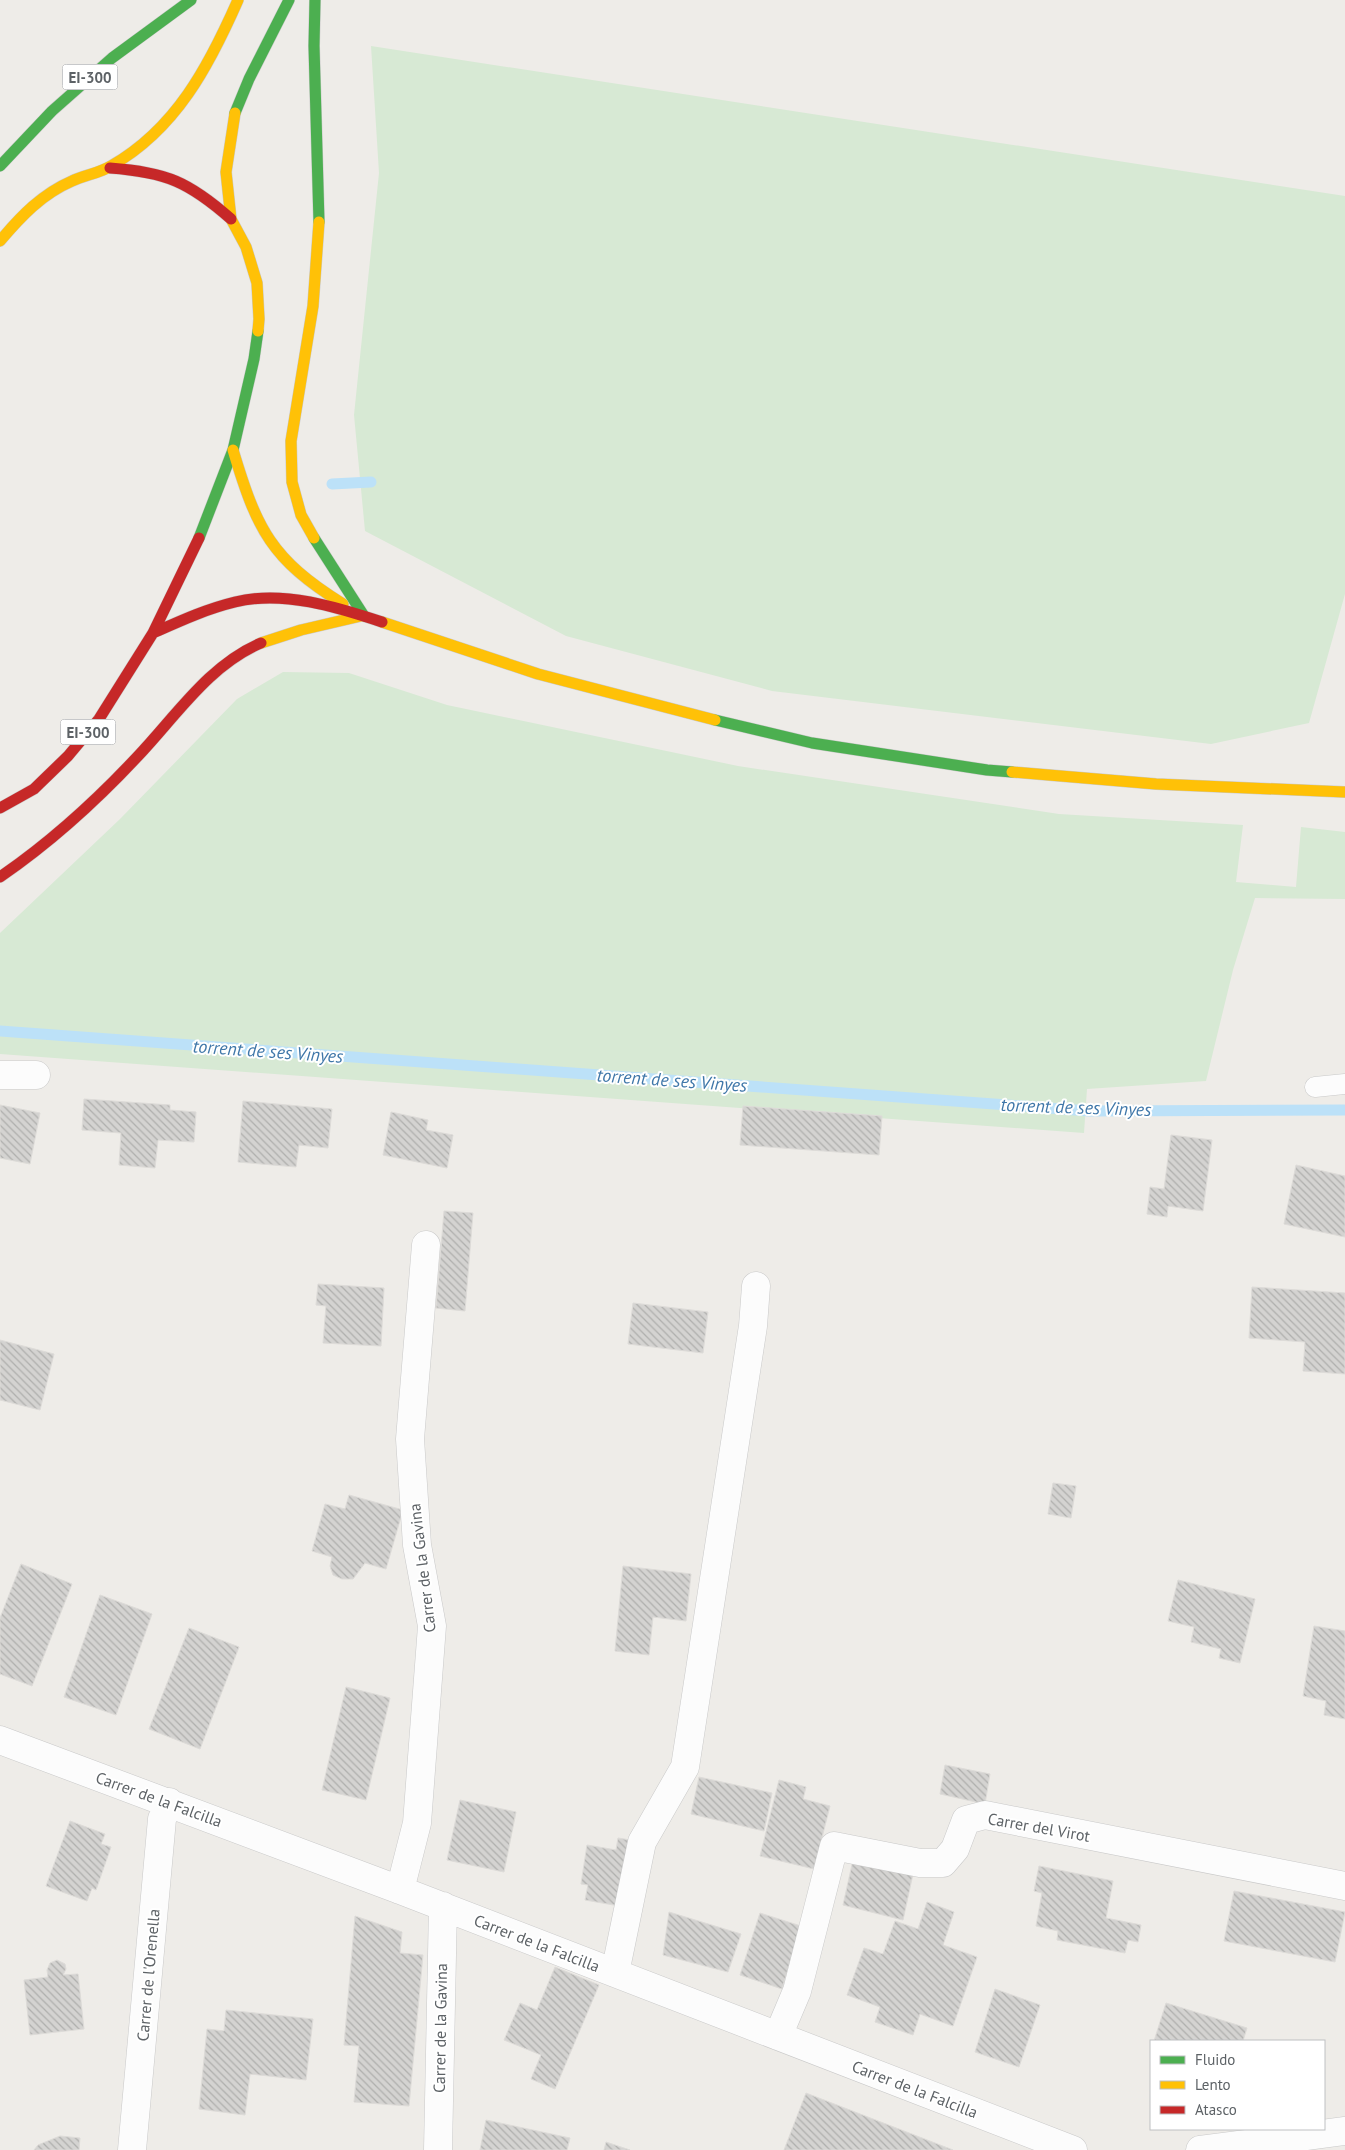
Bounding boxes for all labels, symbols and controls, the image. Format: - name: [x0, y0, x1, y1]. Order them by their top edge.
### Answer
- road number: EI-300: [62, 64, 118, 90]
- road number: EI-300: [61, 720, 116, 744]
- water label: torrent de ses Vinyes: [192, 1034, 345, 1068]
- water label: torrent de ses Vinyes: [596, 1063, 749, 1097]
- water label: torrent de ses Vinyes: [1000, 1093, 1153, 1121]
- street label: Carrer de la Gavina: [404, 1502, 440, 1634]
- street label: Carrer de la Falcilla: [93, 1767, 225, 1831]
- street label: Carrer del Virot: [986, 1808, 1092, 1846]
- street label: Carrer de l'Orenella: [132, 1908, 164, 2042]
- street label: Carrer de la Falcilla: [471, 1910, 603, 1976]
- street label: Carrer de la Gavina: [429, 1963, 451, 2093]
- legend: [1150, 2040, 1325, 2130]
- text: Fluido: [1195, 2050, 1235, 2069]
- street label: Carrer de la Falcilla: [849, 2056, 981, 2122]
- text: Lento: [1195, 2075, 1231, 2094]
- text: Atasco: [1195, 2100, 1237, 2119]

